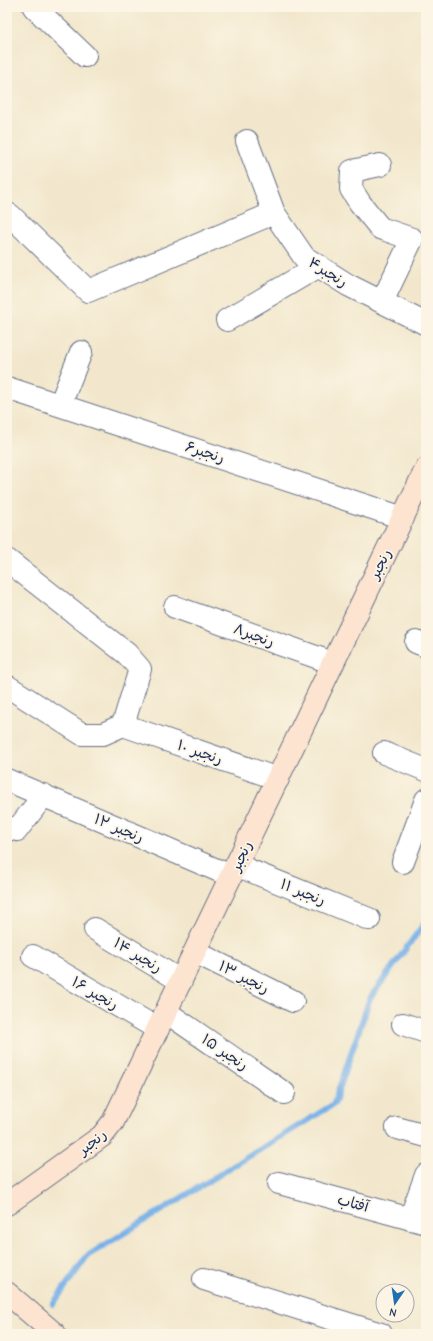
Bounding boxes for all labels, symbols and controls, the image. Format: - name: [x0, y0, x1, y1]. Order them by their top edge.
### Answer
- street label: رنجبر۴: [305, 253, 351, 291]
- street label: رنجبر۶: [183, 437, 227, 467]
- street label: رنجبر: [364, 546, 395, 584]
- street label: رنجبر۸: [231, 619, 277, 651]
- street label: رنجبر ۱۰: [175, 736, 225, 768]
- street label: رنجبر ۱۲: [91, 810, 147, 846]
- street label: رنجبر: [225, 838, 256, 876]
- street label: رنجبر ۱۱: [278, 875, 328, 909]
- street label: رنجبر ۱۴: [111, 934, 165, 976]
- street label: رنجبر ۱۳: [216, 957, 272, 997]
- street label: رنجبر ۱۶: [68, 972, 122, 1014]
- street label: رنجبر ۱۵: [198, 1030, 252, 1074]
- street label: رنجبر: [73, 1125, 110, 1160]
- street label: آفتاب: [335, 1190, 372, 1216]
- north arrow: [375, 1283, 415, 1323]
- text: N: [388, 1305, 398, 1319]

